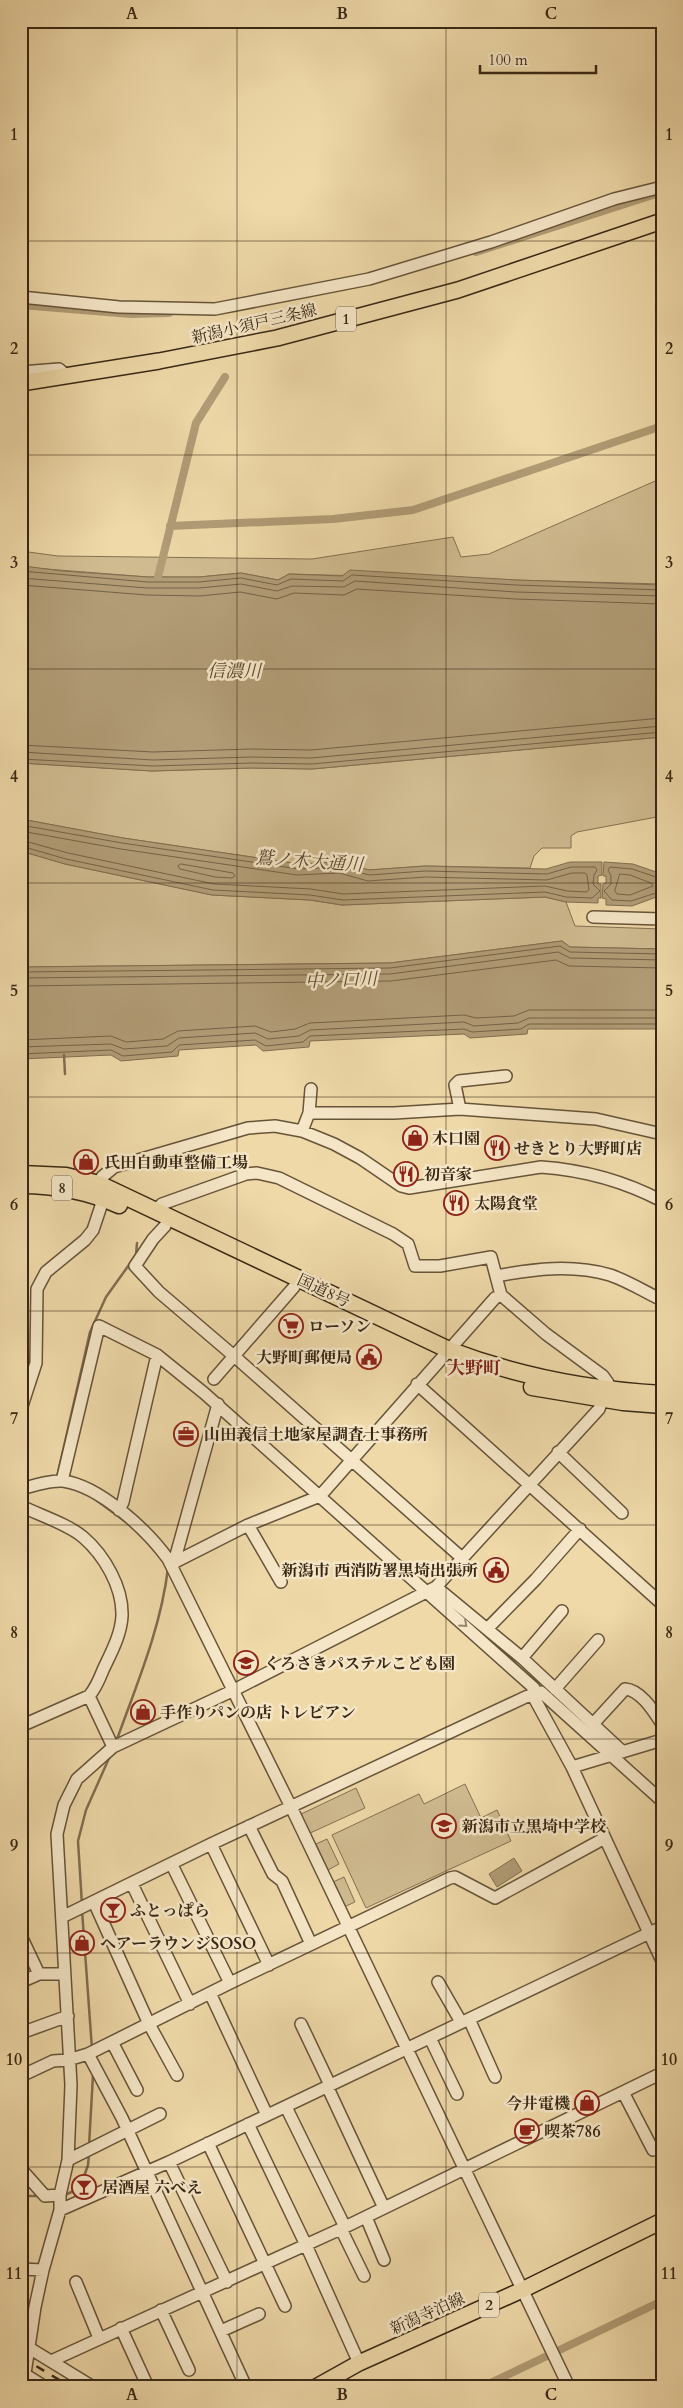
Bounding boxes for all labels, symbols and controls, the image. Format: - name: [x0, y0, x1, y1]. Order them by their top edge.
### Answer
- text: A: [126, 3, 138, 25]
- text: B: [336, 3, 348, 25]
- text: C: [545, 3, 557, 25]
- scale bar: [480, 42, 597, 74]
- text: 100 m: [488, 50, 528, 70]
- text: 1: [10, 124, 18, 146]
- text: 1: [665, 124, 673, 146]
- street label: 新潟小須戸三条線: [189, 299, 319, 349]
- road number: 1: [336, 306, 356, 332]
- text: 2: [10, 338, 18, 360]
- text: 2: [665, 338, 673, 360]
- text: 3: [10, 552, 18, 574]
- text: 3: [665, 552, 673, 574]
- water label: 信濃川: [207, 659, 263, 684]
- text: 4: [10, 766, 18, 788]
- text: 4: [665, 766, 673, 788]
- water label: 鷲ノ木大通川: [254, 845, 366, 878]
- water label: 中ノ口川: [305, 967, 379, 994]
- text: 5: [10, 980, 18, 1002]
- text: 5: [665, 980, 673, 1002]
- shop icon: 木口園: [402, 1125, 428, 1151]
- place label: 木口園: [432, 1128, 480, 1150]
- restaurant icon: せきとり大野町店: [484, 1135, 510, 1161]
- place label: せきとり大野町店: [514, 1138, 642, 1160]
- shop icon: 氏田自動車整備工場: [73, 1149, 99, 1175]
- place label: 氏田自動車整備工場: [104, 1152, 248, 1174]
- restaurant icon: 初音家: [393, 1161, 419, 1187]
- place label: 初音家: [424, 1164, 472, 1186]
- road number: 8: [52, 1176, 72, 1200]
- restaurant icon: 太陽食堂: [443, 1190, 469, 1216]
- place label: 太陽食堂: [474, 1193, 538, 1215]
- text: 6: [10, 1194, 18, 1216]
- text: 6: [665, 1194, 673, 1216]
- street label: 国道8号: [293, 1269, 354, 1313]
- supermarket icon: ローソン: [278, 1313, 304, 1339]
- place label: ローソン: [308, 1316, 371, 1338]
- public building icon: 大野町郵便局: [356, 1344, 382, 1370]
- place label: 大野町郵便局: [256, 1347, 352, 1369]
- district label: 大野町: [447, 1356, 501, 1381]
- text: 7: [10, 1408, 18, 1430]
- text: 7: [665, 1408, 673, 1430]
- office icon: 山田義信土地家屋調査士事務所: [173, 1421, 199, 1447]
- place label: 山田義信土地家屋調査士事務所: [204, 1424, 428, 1446]
- public building icon: 新潟市 西消防署黒埼出張所: [483, 1557, 509, 1583]
- place label: 新潟市 西消防署黒埼出張所: [281, 1560, 478, 1582]
- one-way arrow: [458, 1619, 467, 1628]
- text: 8: [10, 1622, 18, 1644]
- text: 8: [665, 1622, 673, 1644]
- school or university icon: くろさきパステルこども園: [233, 1650, 259, 1676]
- place label: くろさきパステルこども園: [264, 1653, 455, 1675]
- shop icon: 手作りパンの店 トレビアン: [130, 1699, 156, 1725]
- place label: 手作りパンの店 トレビアン: [160, 1702, 356, 1724]
- school or university icon: 新潟市立黒埼中学校: [431, 1813, 457, 1839]
- place label: 新潟市立黒埼中学校: [461, 1816, 607, 1838]
- text: 9: [10, 1835, 18, 1857]
- text: 9: [665, 1835, 673, 1857]
- bar icon: ふとっぱら: [100, 1897, 126, 1923]
- place label: ふとっぱら: [130, 1900, 210, 1922]
- shop icon: ヘアーラウンジSOSO: [69, 1930, 95, 1956]
- place label: ヘアーラウンジSOSO: [100, 1933, 256, 1955]
- text: 10: [6, 2049, 22, 2071]
- text: 10: [661, 2049, 677, 2071]
- shop icon: 今井電機: [574, 2090, 600, 2116]
- place label: 今井電機: [506, 2093, 570, 2115]
- cafe icon: 喫茶786: [514, 2118, 540, 2144]
- place label: 喫茶786: [544, 2121, 601, 2143]
- bar icon: 居酒屋 六べえ: [71, 2174, 97, 2200]
- place label: 居酒屋 六べえ: [102, 2177, 202, 2199]
- text: 11: [6, 2263, 22, 2285]
- text: 11: [661, 2263, 677, 2285]
- street label: 新潟寺泊線: [386, 2288, 468, 2340]
- road number: 2: [479, 2292, 499, 2318]
- text: A: [126, 2384, 138, 2406]
- text: B: [336, 2384, 348, 2406]
- text: C: [545, 2384, 557, 2406]

